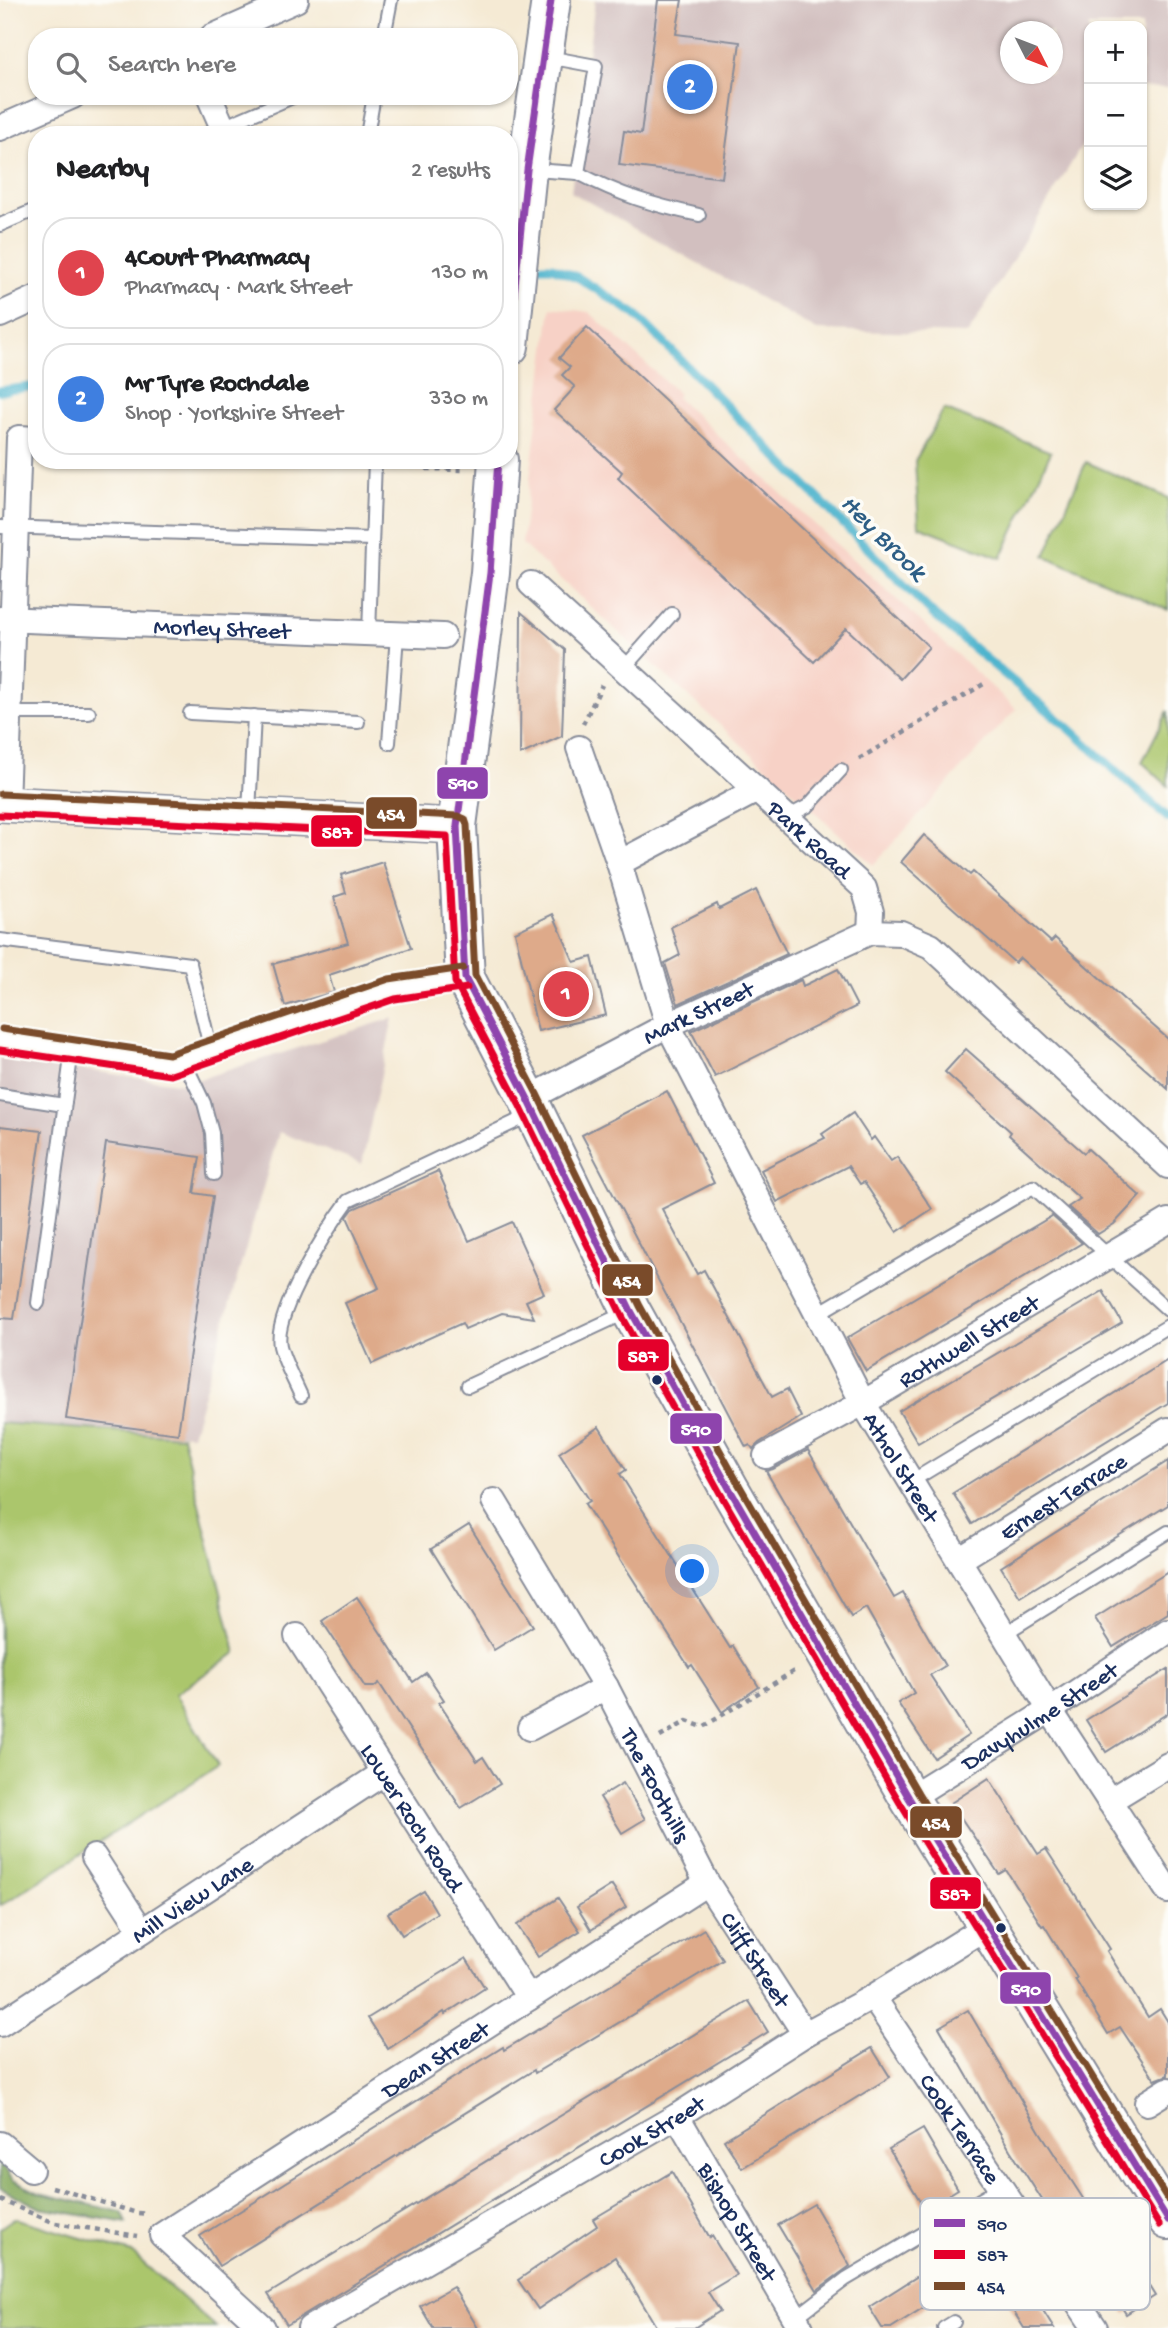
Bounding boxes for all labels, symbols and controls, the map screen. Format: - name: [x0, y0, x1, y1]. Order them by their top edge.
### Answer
- north arrow: [1000, 21, 1063, 84]
- map controls: [1084, 21, 1147, 210]
- button: +: [1084, 21, 1147, 84]
- search box: [28, 28, 518, 105]
- icon: search: [52, 48, 90, 86]
- text: Search here: [108, 51, 236, 82]
- pin: 2: [667, 61, 713, 113]
- button: −: [1084, 84, 1147, 147]
- button: layers: [1084, 147, 1147, 210]
- text: Nearby: [56, 154, 149, 189]
- text: 2 results: [411, 158, 490, 185]
- text: 4Court Pharmacy: [125, 244, 310, 275]
- text: 1: [76, 260, 86, 287]
- text: 130 m: [432, 260, 488, 287]
- text: Pharmacy · Mark Street: [125, 275, 351, 302]
- text: Mr Tyre Rochdale: [125, 370, 309, 401]
- text: 2: [75, 386, 87, 413]
- text: 330 m: [429, 386, 488, 413]
- text: Shop · Yorkshire Street: [125, 401, 343, 428]
- water label: Hey Brook: [833, 490, 933, 590]
- street label: Morley Street: [153, 614, 293, 648]
- line badge: 590: [436, 766, 489, 800]
- text: 590: [448, 774, 478, 797]
- street label: Park Road: [759, 795, 857, 888]
- line badge: 454: [365, 796, 418, 830]
- text: 454: [376, 805, 406, 828]
- line badge: 587: [310, 814, 363, 848]
- text: 587: [322, 823, 353, 846]
- pin: 1: [543, 968, 589, 1020]
- street label: Mark Street: [639, 976, 761, 1053]
- line badge: 454: [601, 1263, 654, 1297]
- text: 454: [612, 1272, 642, 1295]
- street label: Rothwell Street: [894, 1289, 1048, 1396]
- line badge: 587: [617, 1338, 670, 1372]
- text: 587: [628, 1347, 659, 1370]
- unlabelled marker: [650, 1373, 664, 1387]
- street label: Athol Street: [854, 1408, 945, 1531]
- line badge: 590: [669, 1412, 723, 1445]
- text: 590: [681, 1420, 711, 1443]
- street label: Ernest Terrace: [996, 1448, 1134, 1549]
- your location: [675, 1554, 709, 1588]
- street label: Davyhulme Street: [956, 1656, 1126, 1780]
- street label: The Foothills: [611, 1722, 695, 1849]
- street label: Lower Roch Road: [352, 1739, 469, 1900]
- line badge: 454: [909, 1805, 963, 1839]
- text: 454: [921, 1814, 951, 1837]
- street label: Mill View Lane: [127, 1851, 260, 1952]
- line badge: 587: [929, 1876, 982, 1910]
- text: 587: [940, 1885, 971, 1908]
- street label: Cliff Street: [712, 1908, 796, 2016]
- unlabelled marker: [994, 1921, 1008, 1935]
- line badge: 590: [999, 1971, 1052, 2005]
- text: 590: [1011, 1980, 1041, 2003]
- street label: Dean Street: [376, 2015, 498, 2108]
- street label: Cook Terrace: [911, 2069, 1006, 2191]
- street label: Cook Street: [594, 2090, 713, 2176]
- street label: Bishop Street: [689, 2157, 783, 2290]
- legend: [920, 2198, 1150, 2310]
- text: 590: [977, 2215, 1008, 2238]
- text: 587: [977, 2246, 1008, 2269]
- text: 454: [977, 2278, 1005, 2301]

